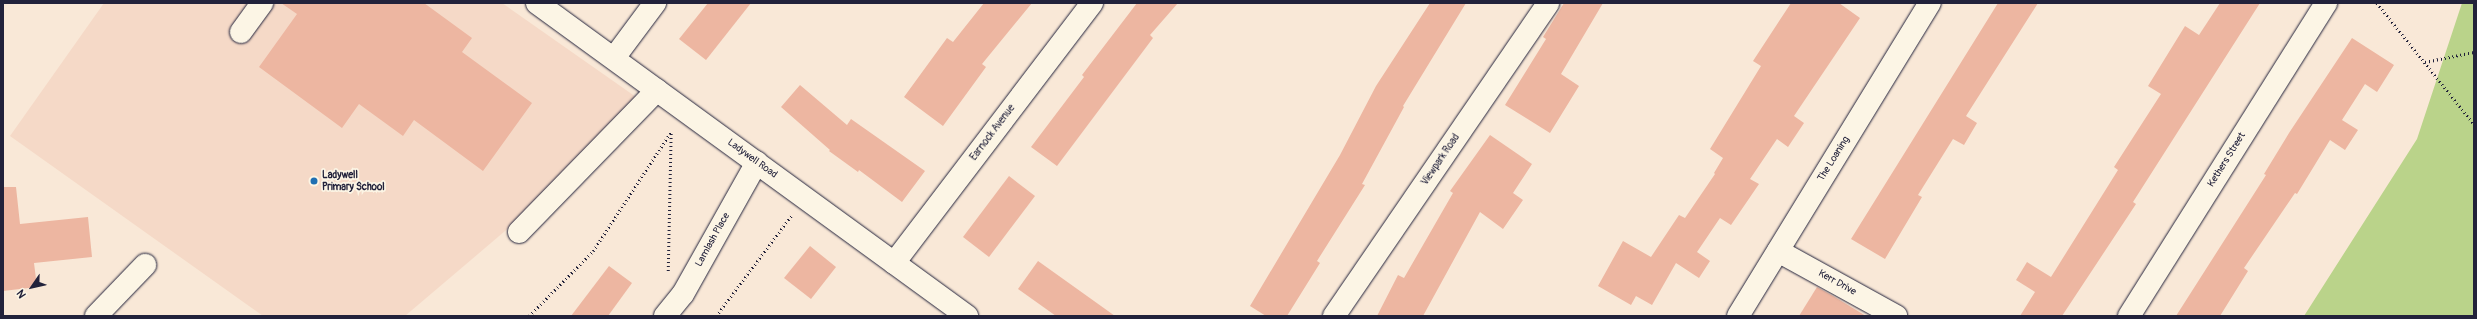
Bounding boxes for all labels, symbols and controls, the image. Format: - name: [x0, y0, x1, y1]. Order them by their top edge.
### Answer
- street label: Earnock Avenue: [968, 103, 1018, 163]
- street label: Kethers Street: [2206, 131, 2248, 189]
- street label: Viewpark Road: [1419, 132, 1463, 188]
- street label: The Loaning: [1815, 134, 1853, 184]
- street label: Ladywell Road: [725, 137, 779, 181]
- place label: Ladywell Primary School: [322, 169, 385, 192]
- marker: Ladywell Primary School: [309, 176, 319, 186]
- street label: Lamlash Place: [693, 211, 733, 269]
- north arrow: [12, 267, 52, 307]
- street label: Kerr Drive: [1816, 268, 1858, 298]
- text: N: [14, 287, 29, 301]

